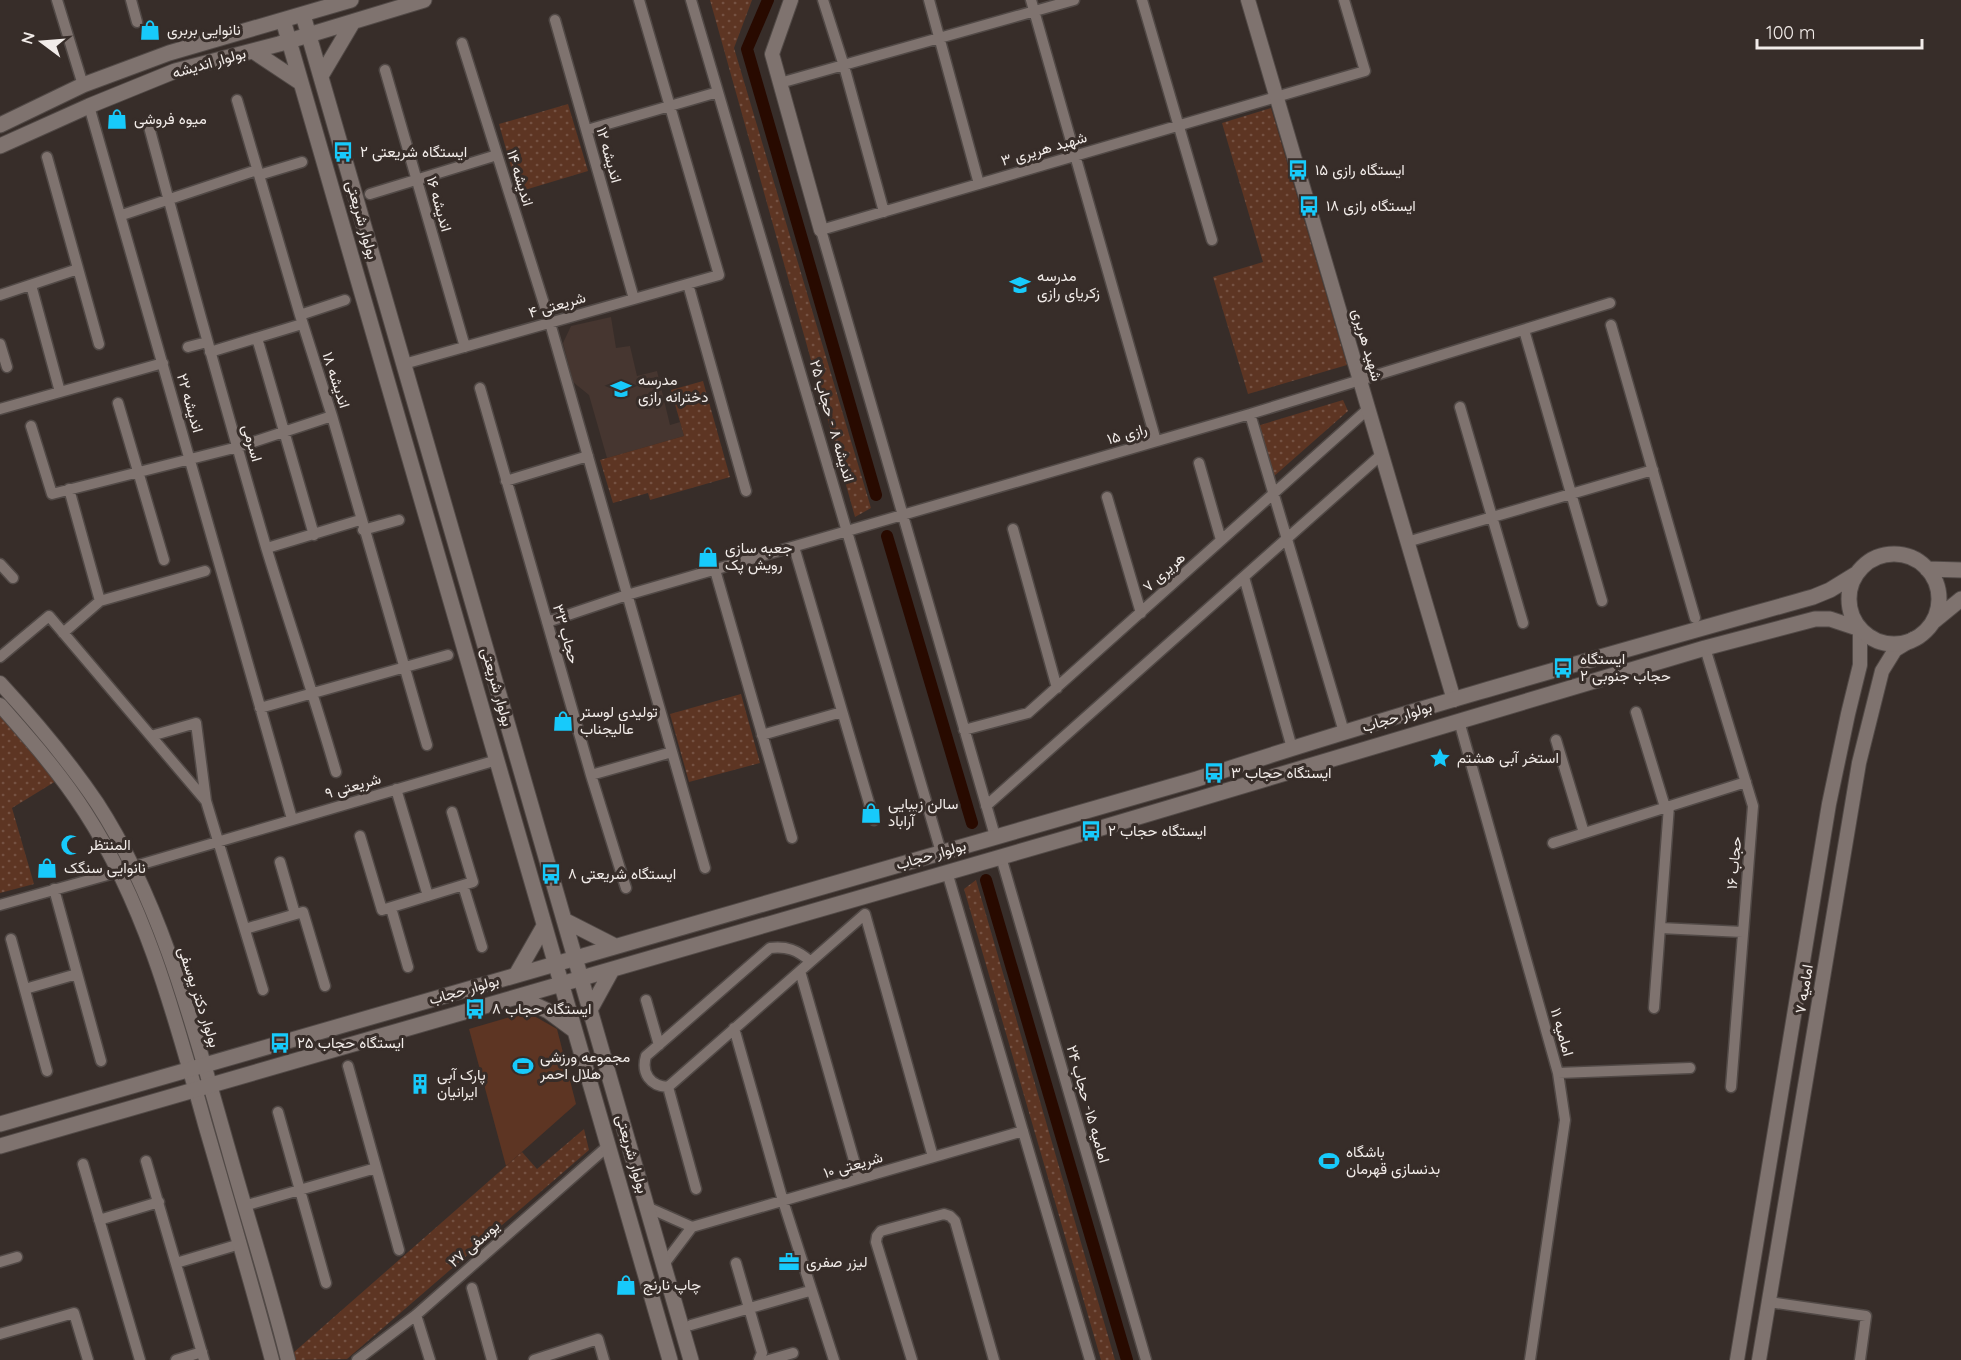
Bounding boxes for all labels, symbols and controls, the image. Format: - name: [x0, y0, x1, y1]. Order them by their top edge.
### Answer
- north arrow: [12, 12, 72, 72]
- scale bar: [1757, 12, 1922, 50]
- shop icon: نانوایی بربری: [138, 18, 162, 42]
- place label: نانوایی بربری: [167, 20, 241, 40]
- text: 100 m: [1766, 21, 1815, 44]
- text: N: [16, 29, 39, 46]
- street label: بولوار اندیشه: [170, 43, 248, 82]
- shop icon: میوه فروشی: [105, 107, 129, 131]
- place label: میوه فروشی: [134, 109, 207, 129]
- street label: اندیشه ۱۲: [592, 125, 626, 185]
- street label: شهید هریری ۳: [999, 127, 1089, 171]
- bus stop icon: ایستگاه شریعتی ۲: [331, 140, 355, 164]
- place label: ایستگاه شریعتی ۲: [360, 142, 467, 162]
- street label: اندیشه ۱۴: [503, 147, 538, 208]
- bus stop icon: ایستگاه رازی ۱۵: [1286, 158, 1310, 182]
- place label: ایستگاه رازی ۱۵: [1315, 160, 1405, 180]
- street label: اندیشه ۱۶: [423, 174, 456, 234]
- street label: بولوار شریعتی: [341, 178, 383, 262]
- bus stop icon: ایستگاه رازی ۱۸: [1297, 194, 1321, 218]
- place label: ایستگاه رازی ۱۸: [1326, 196, 1416, 216]
- place label: مدرسه زکریای رازی: [1037, 266, 1100, 303]
- school or university icon: مدرسه زکریای رازی: [1008, 273, 1032, 297]
- street label: شریعتی ۴: [526, 287, 588, 323]
- street label: شهید هریری: [1347, 306, 1387, 384]
- street label: اندیشه ۱۸: [318, 349, 354, 410]
- street label: اندیشه ۸ - حجاب ۲۵: [806, 358, 859, 484]
- place label: مدرسه دخترانه رازی: [638, 370, 708, 407]
- street label: اندیشه ۲۲: [173, 371, 208, 435]
- school or university icon: مدرسه دخترانه رازی: [609, 377, 633, 401]
- street label: رازی ۱۵: [1105, 419, 1149, 449]
- street label: اسرمی: [237, 422, 267, 464]
- place label: جعبه سازی رویش پک: [725, 538, 792, 575]
- shop icon: جعبه سازی رویش پک: [696, 545, 720, 569]
- street label: هریری ۷: [1138, 548, 1190, 596]
- street label: حجاب ۳۳: [549, 602, 584, 666]
- street label: بولوار شریعتی: [476, 645, 518, 729]
- place label: ایستگاه حجاب جنوبی ۲: [1580, 649, 1671, 686]
- bus stop icon: ایستگاه حجاب جنوبی ۲: [1551, 656, 1575, 680]
- street label: بولوار حجاب: [1360, 697, 1434, 736]
- place label: تولیدی لوستر عالیجناب: [579, 702, 658, 738]
- shop icon: تولیدی لوستر عالیجناب: [551, 709, 575, 733]
- place icon: استخر آبی هشتم: [1428, 746, 1452, 770]
- place label: استخر آبی هشتم: [1457, 748, 1559, 768]
- bus stop icon: ایستگاه حجاب ۳: [1202, 761, 1226, 785]
- place label: ایستگاه حجاب ۳: [1231, 763, 1332, 782]
- street label: شریعتی ۹: [323, 768, 383, 804]
- place label: سالن زیبایی آراباد: [888, 794, 959, 830]
- shop icon: سالن زیبایی آراباد: [859, 801, 883, 825]
- bus stop icon: ایستگاه حجاب ۲: [1079, 819, 1103, 843]
- place label: ایستگاه حجاب ۲: [1108, 821, 1207, 840]
- mosque icon: المنتظر: [59, 833, 83, 857]
- place label: المنتظر: [87, 835, 131, 854]
- street label: بولوار حجاب: [894, 835, 968, 874]
- street label: حجاب ۱۶: [1722, 836, 1745, 890]
- shop icon: نانوایی سنگک: [35, 856, 59, 880]
- place label: نانوایی سنگک: [64, 858, 146, 878]
- bus stop icon: ایستگاه شریعتی ۸: [539, 862, 563, 886]
- place label: ایستگاه شریعتی ۸: [568, 864, 676, 884]
- street label: بولوار دکتر یوسفی: [173, 944, 225, 1050]
- street label: امامیه ۷: [1790, 963, 1817, 1015]
- street label: بولوار حجاب: [427, 970, 501, 1009]
- bus stop icon: ایستگاه حجاب ۸: [463, 997, 487, 1021]
- place label: ایستگاه حجاب ۸: [492, 999, 591, 1018]
- street label: امامیه ۱۱: [1547, 1006, 1578, 1058]
- bus stop icon: ایستگاه حجاب ۲۵: [268, 1031, 292, 1055]
- place label: ایستگاه حجاب ۲۵: [297, 1033, 404, 1052]
- street label: امامیه ۱۵- حجاب ۲۴: [1063, 1043, 1114, 1165]
- place label: مجموعه ورزشی هلال احمر: [539, 1047, 630, 1083]
- sports icon: مجموعه ورزشی هلال احمر: [511, 1054, 535, 1078]
- place label: پارک آبی ایرانیان: [437, 1065, 486, 1101]
- building icon: پارک آبی ایرانیان: [408, 1072, 432, 1096]
- street label: بولوار شریعتی: [611, 1112, 653, 1196]
- place label: باشگاه بدنسازی قهرمان: [1346, 1142, 1440, 1179]
- street label: شریعتی ۱۰: [821, 1147, 885, 1183]
- sports icon: باشگاه بدنسازی قهرمان: [1317, 1149, 1341, 1173]
- street label: یوسفی ۲۷: [444, 1216, 504, 1272]
- office icon: لیزر صفری: [777, 1250, 801, 1274]
- place label: لیزر صفری: [806, 1252, 867, 1272]
- shop icon: چاپ نارنج: [614, 1273, 638, 1297]
- place label: چاپ نارنج: [643, 1275, 701, 1296]

